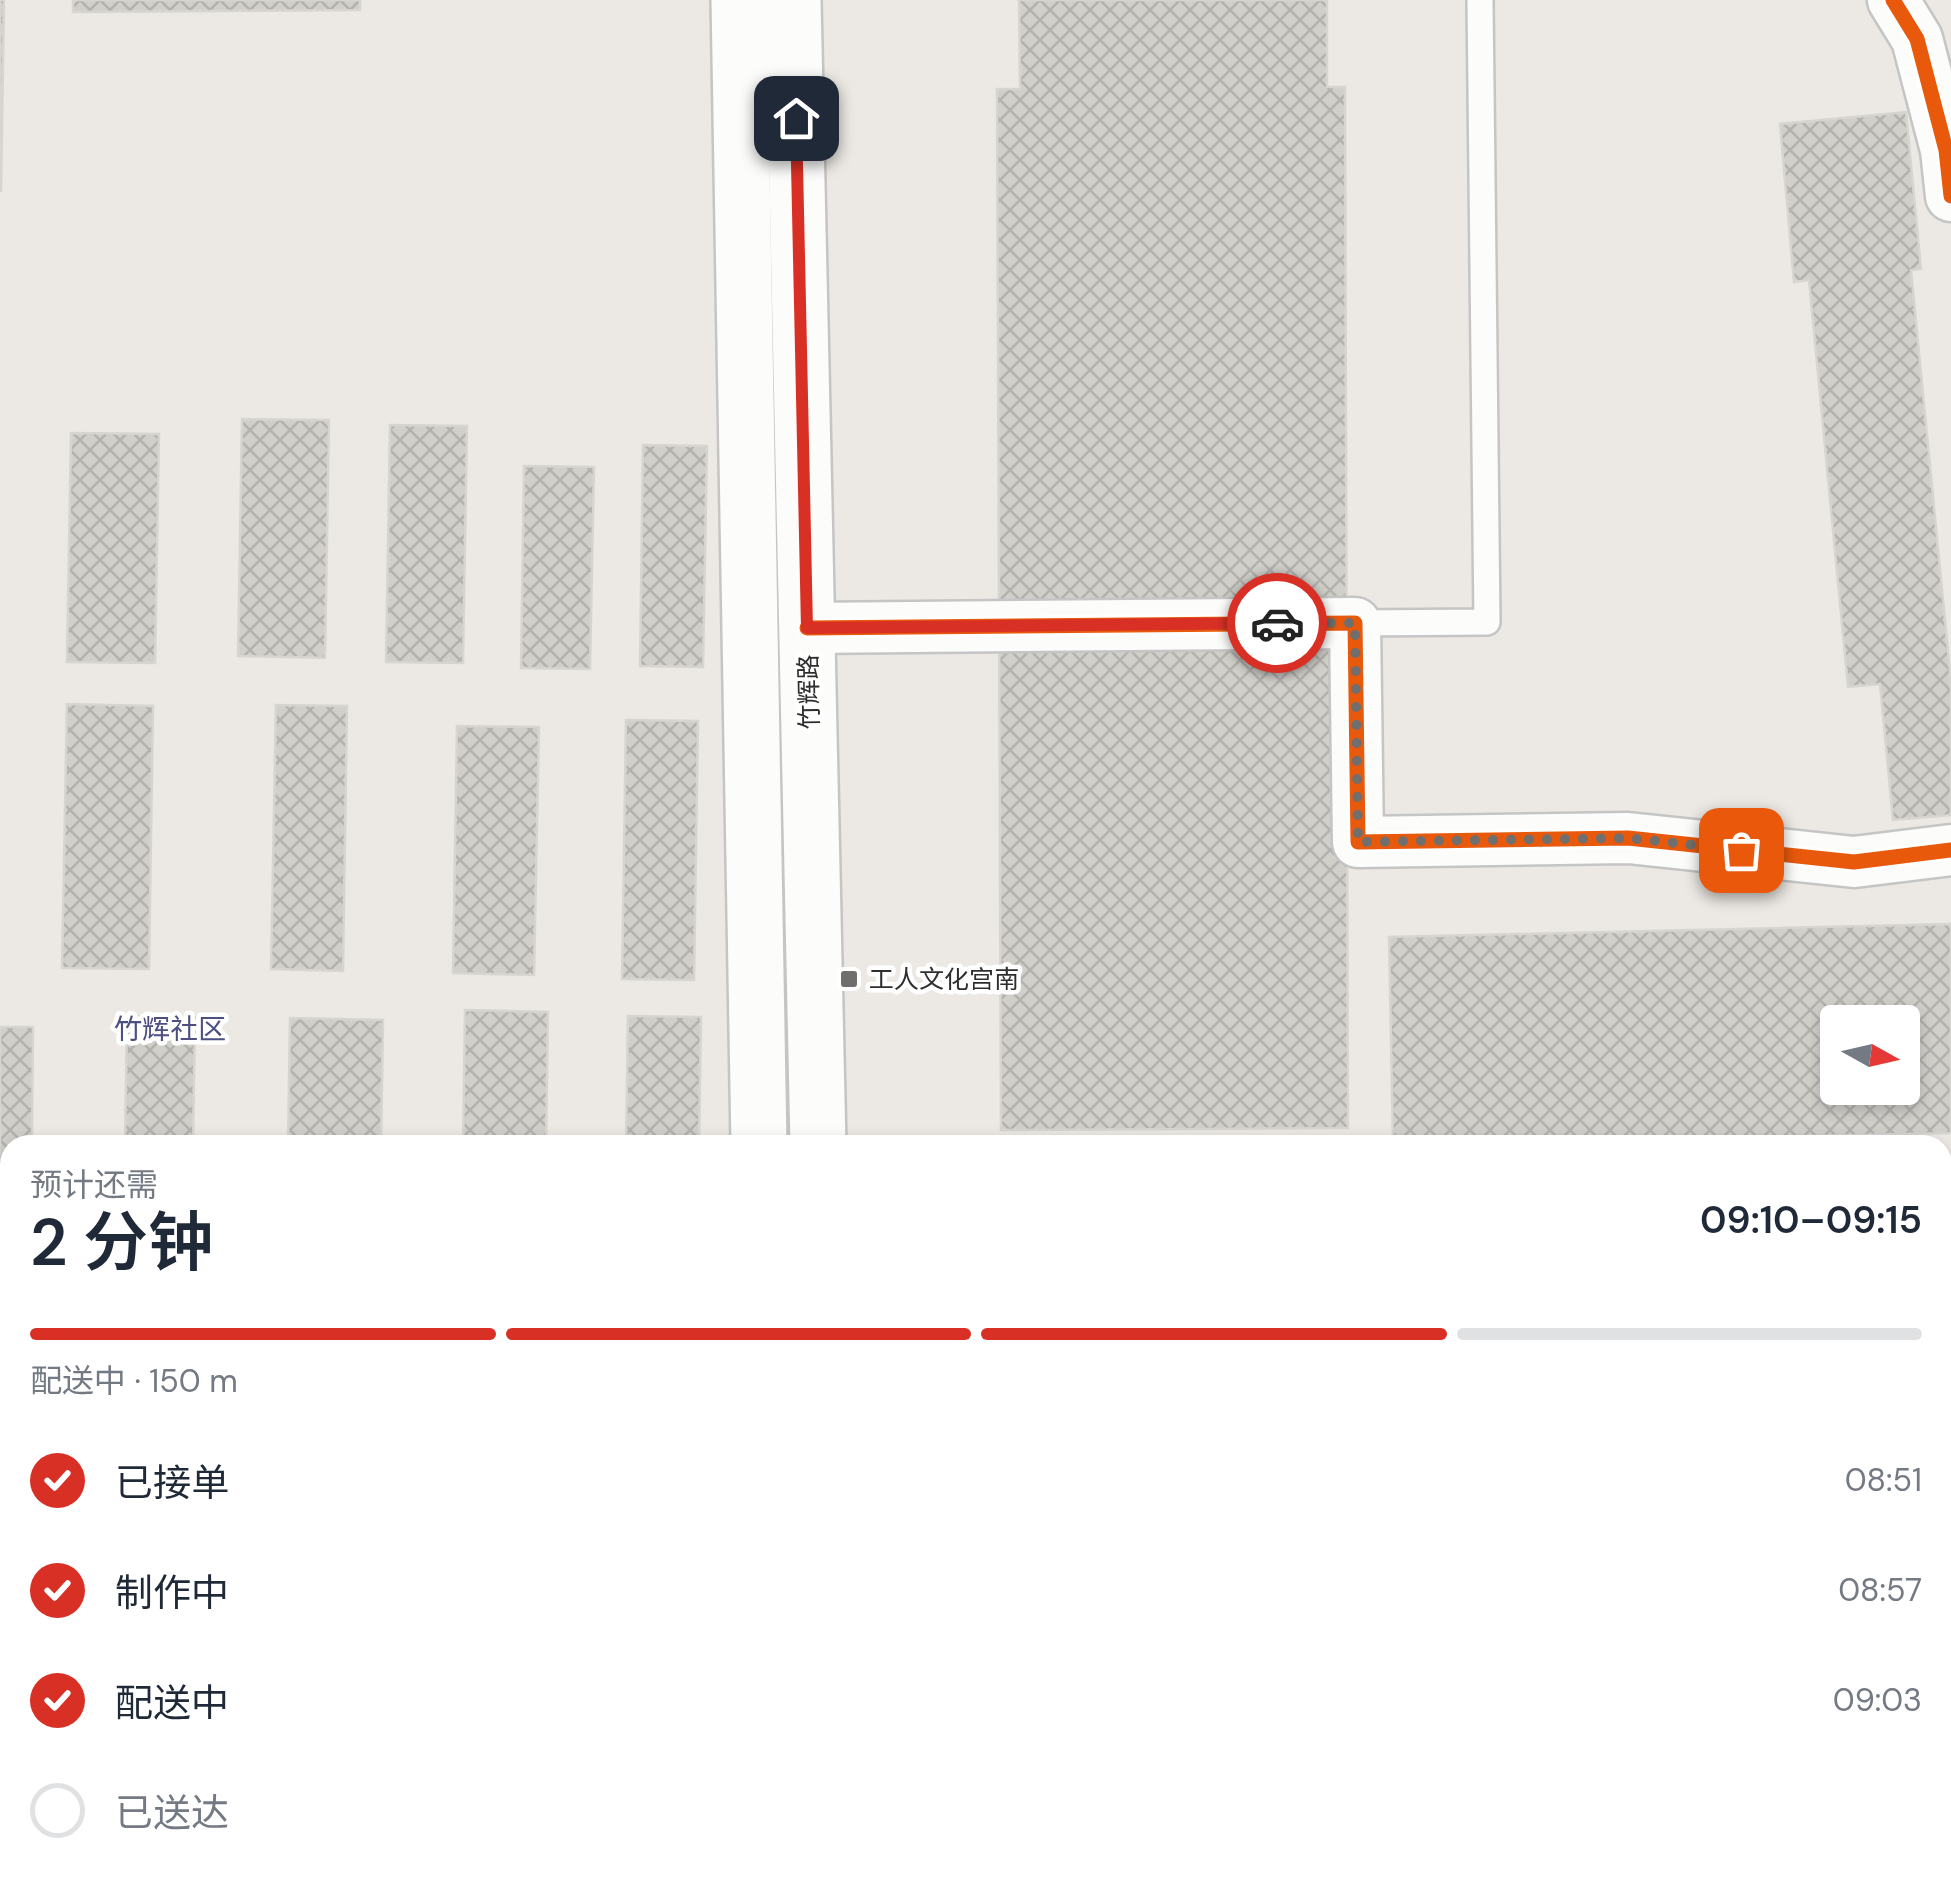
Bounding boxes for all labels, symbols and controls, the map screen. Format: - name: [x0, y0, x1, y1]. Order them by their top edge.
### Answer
- pin: [754, 76, 839, 161]
- icon: home: [769, 91, 824, 146]
- courier: [1227, 573, 1327, 673]
- icon: car: [1250, 596, 1305, 651]
- street label: 竹辉路: [792, 654, 826, 730]
- pin: [1699, 808, 1784, 893]
- icon: bag: [1714, 823, 1769, 878]
- place label: 工人文化宫南: [869, 963, 1019, 996]
- marker: 工人文化宫南: [838, 968, 860, 990]
- north arrow: [1820, 1005, 1920, 1105]
- map controls: [1820, 1005, 1920, 1105]
- district label: 竹辉社区: [114, 1011, 226, 1048]
- text: 预计还需: [30, 1164, 158, 1206]
- text: 09:10–09:15: [1700, 1195, 1922, 1245]
- text: 2 分钟: [30, 1201, 213, 1285]
- text: 配送中 · 150 m: [30, 1360, 238, 1402]
- icon: check: [30, 1453, 85, 1508]
- text: 已接单: [115, 1458, 229, 1508]
- text: 08:51: [1845, 1459, 1922, 1501]
- icon: check: [30, 1563, 85, 1618]
- text: 制作中: [115, 1568, 229, 1618]
- text: 08:57: [1838, 1569, 1922, 1611]
- icon: check: [30, 1673, 85, 1728]
- text: 配送中: [115, 1678, 229, 1728]
- text: 09:03: [1833, 1679, 1922, 1721]
- text: 已送达: [115, 1788, 229, 1838]

